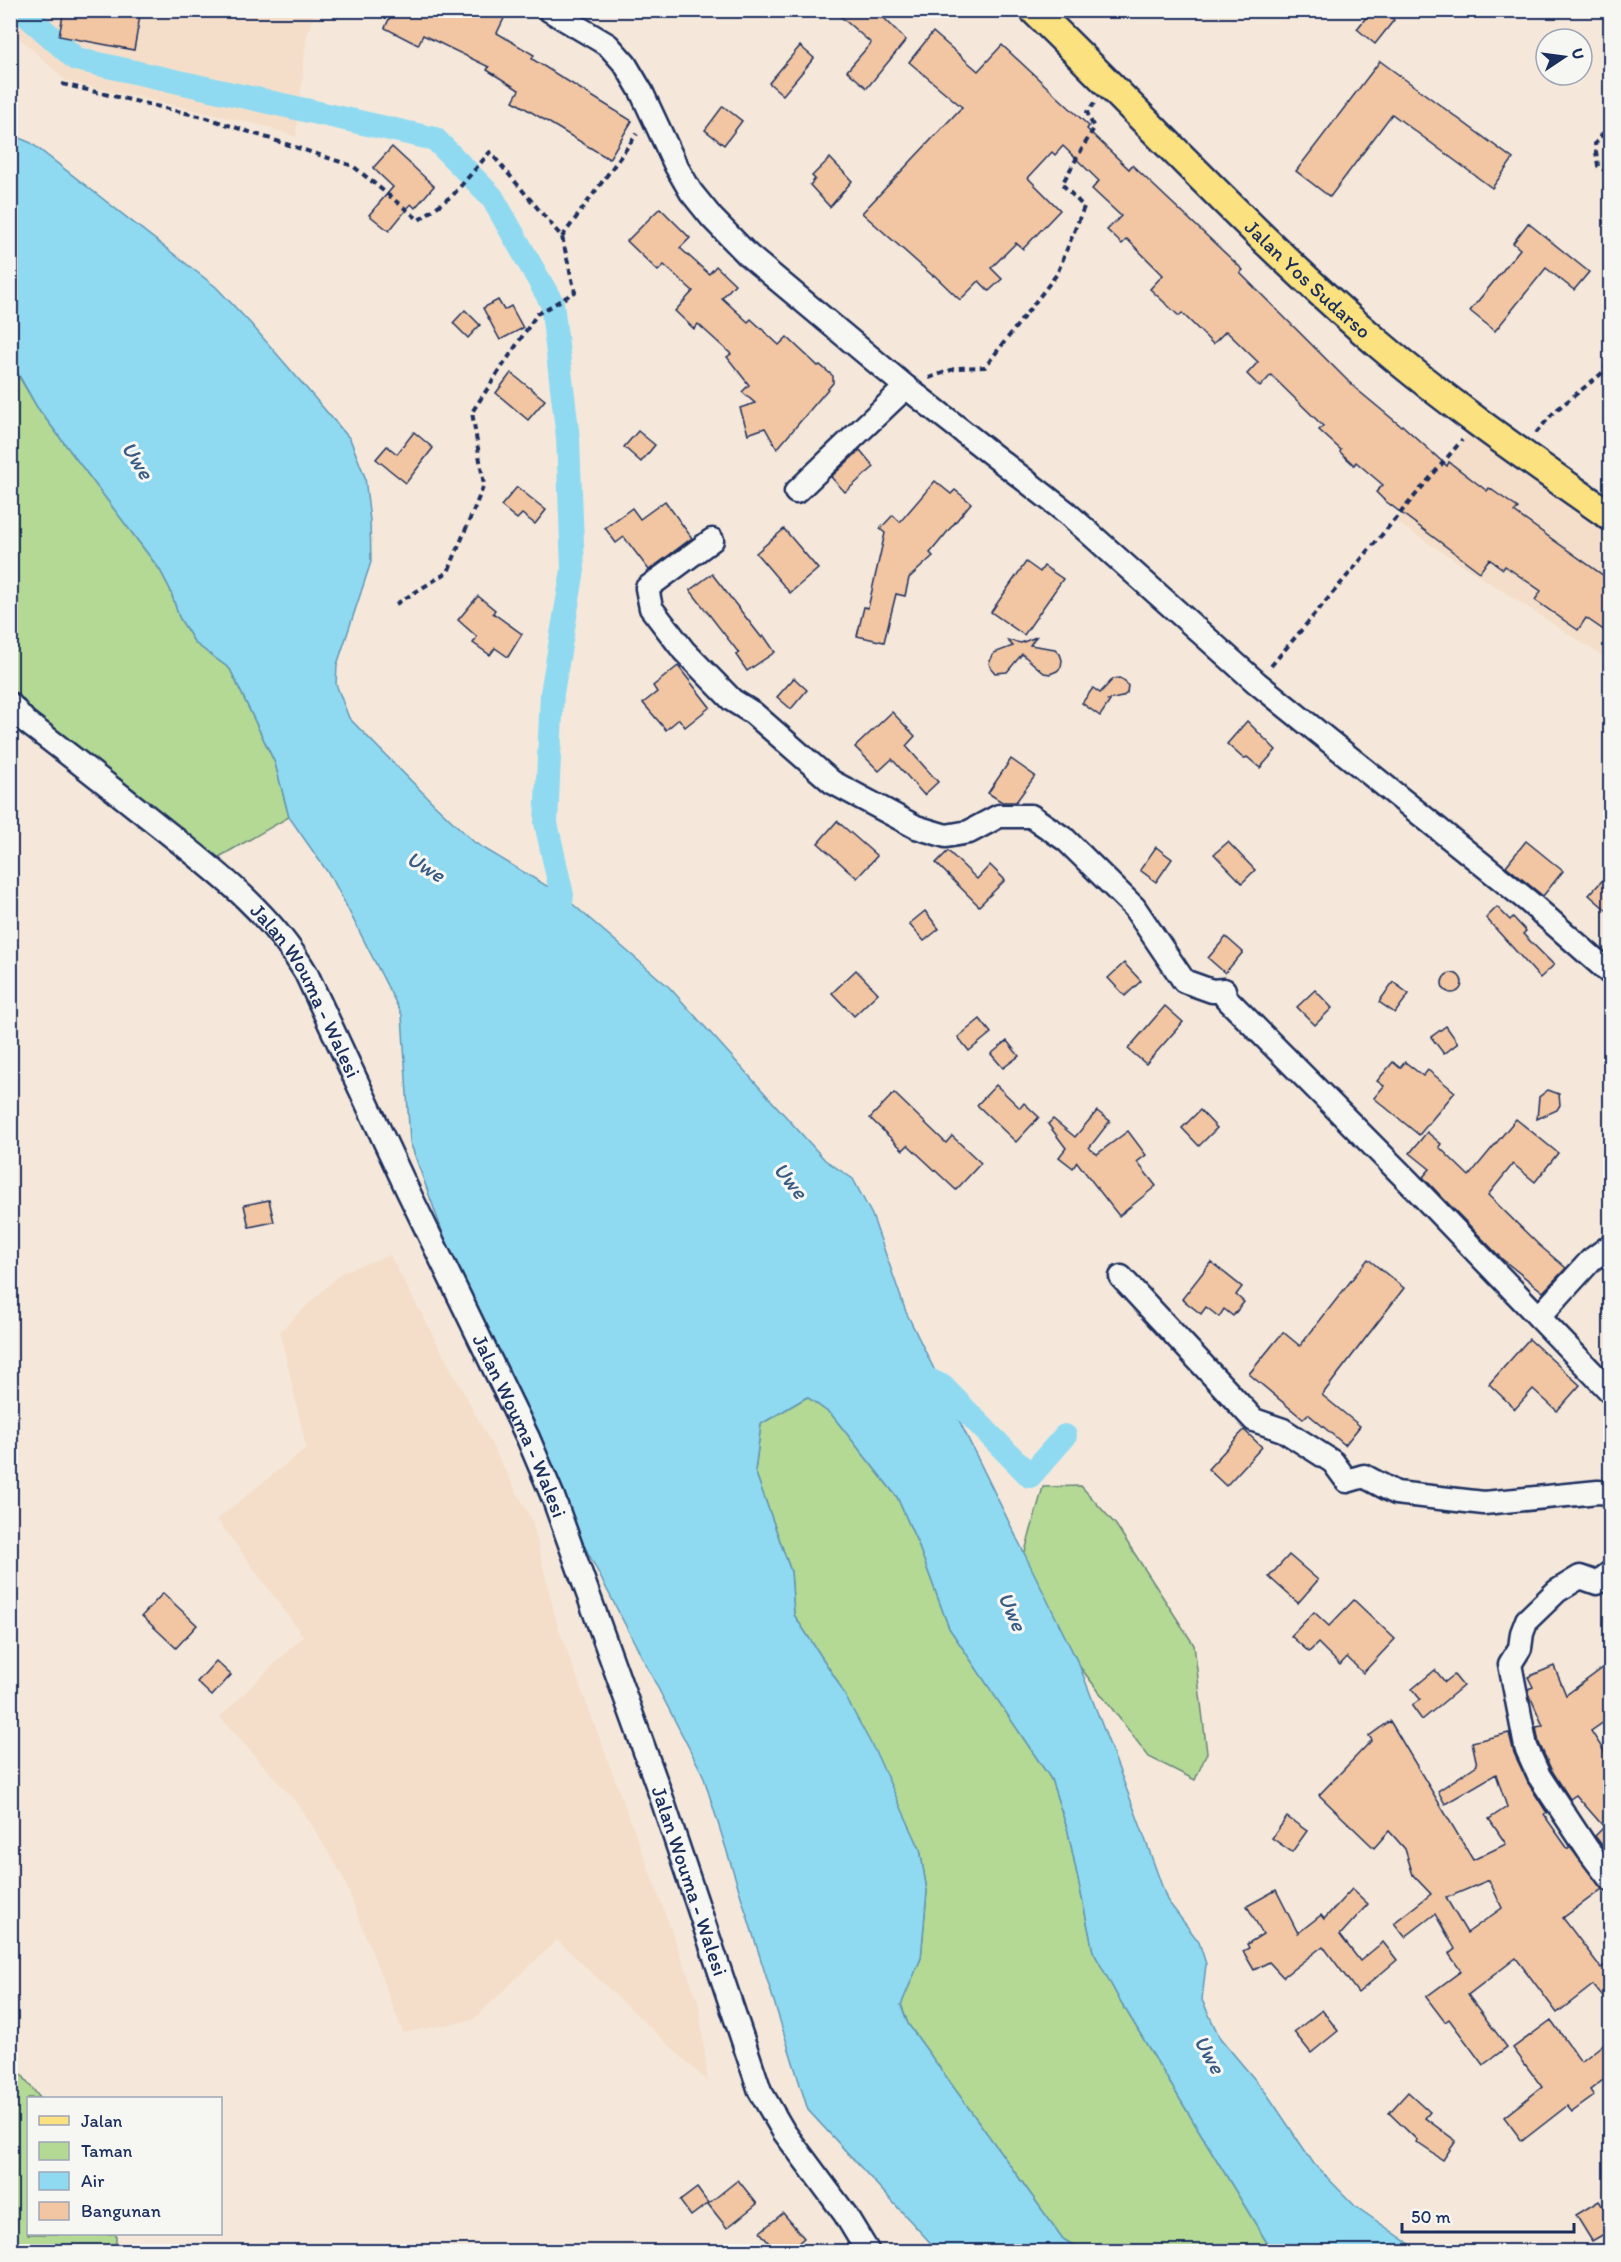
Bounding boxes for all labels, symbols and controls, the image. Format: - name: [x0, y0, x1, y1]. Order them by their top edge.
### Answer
- north arrow: [1534, 27, 1594, 87]
- text: U: [1568, 46, 1589, 61]
- street label: Jalan Yos Sudarso: [1240, 214, 1376, 344]
- water label: Uwe: [116, 436, 160, 486]
- water label: Uwe: [402, 845, 451, 889]
- street label: Jalan Wouma - Walesi: [245, 898, 366, 1082]
- water label: Uwe: [768, 1156, 815, 1206]
- street label: Jalan Wouma - Walesi: [467, 1330, 572, 1521]
- water label: Uwe: [992, 1587, 1034, 1636]
- street label: Jalan Wouma - Walesi: [646, 1782, 733, 1979]
- water label: Uwe: [1188, 2030, 1232, 2080]
- legend: [27, 2097, 222, 2235]
- text: Jalan: [81, 2110, 123, 2132]
- text: Taman: [81, 2140, 133, 2162]
- text: Air: [81, 2170, 105, 2192]
- scale bar: [1402, 2196, 1574, 2234]
- text: Bangunan: [81, 2200, 161, 2222]
- text: 50 m: [1411, 2206, 1451, 2228]

